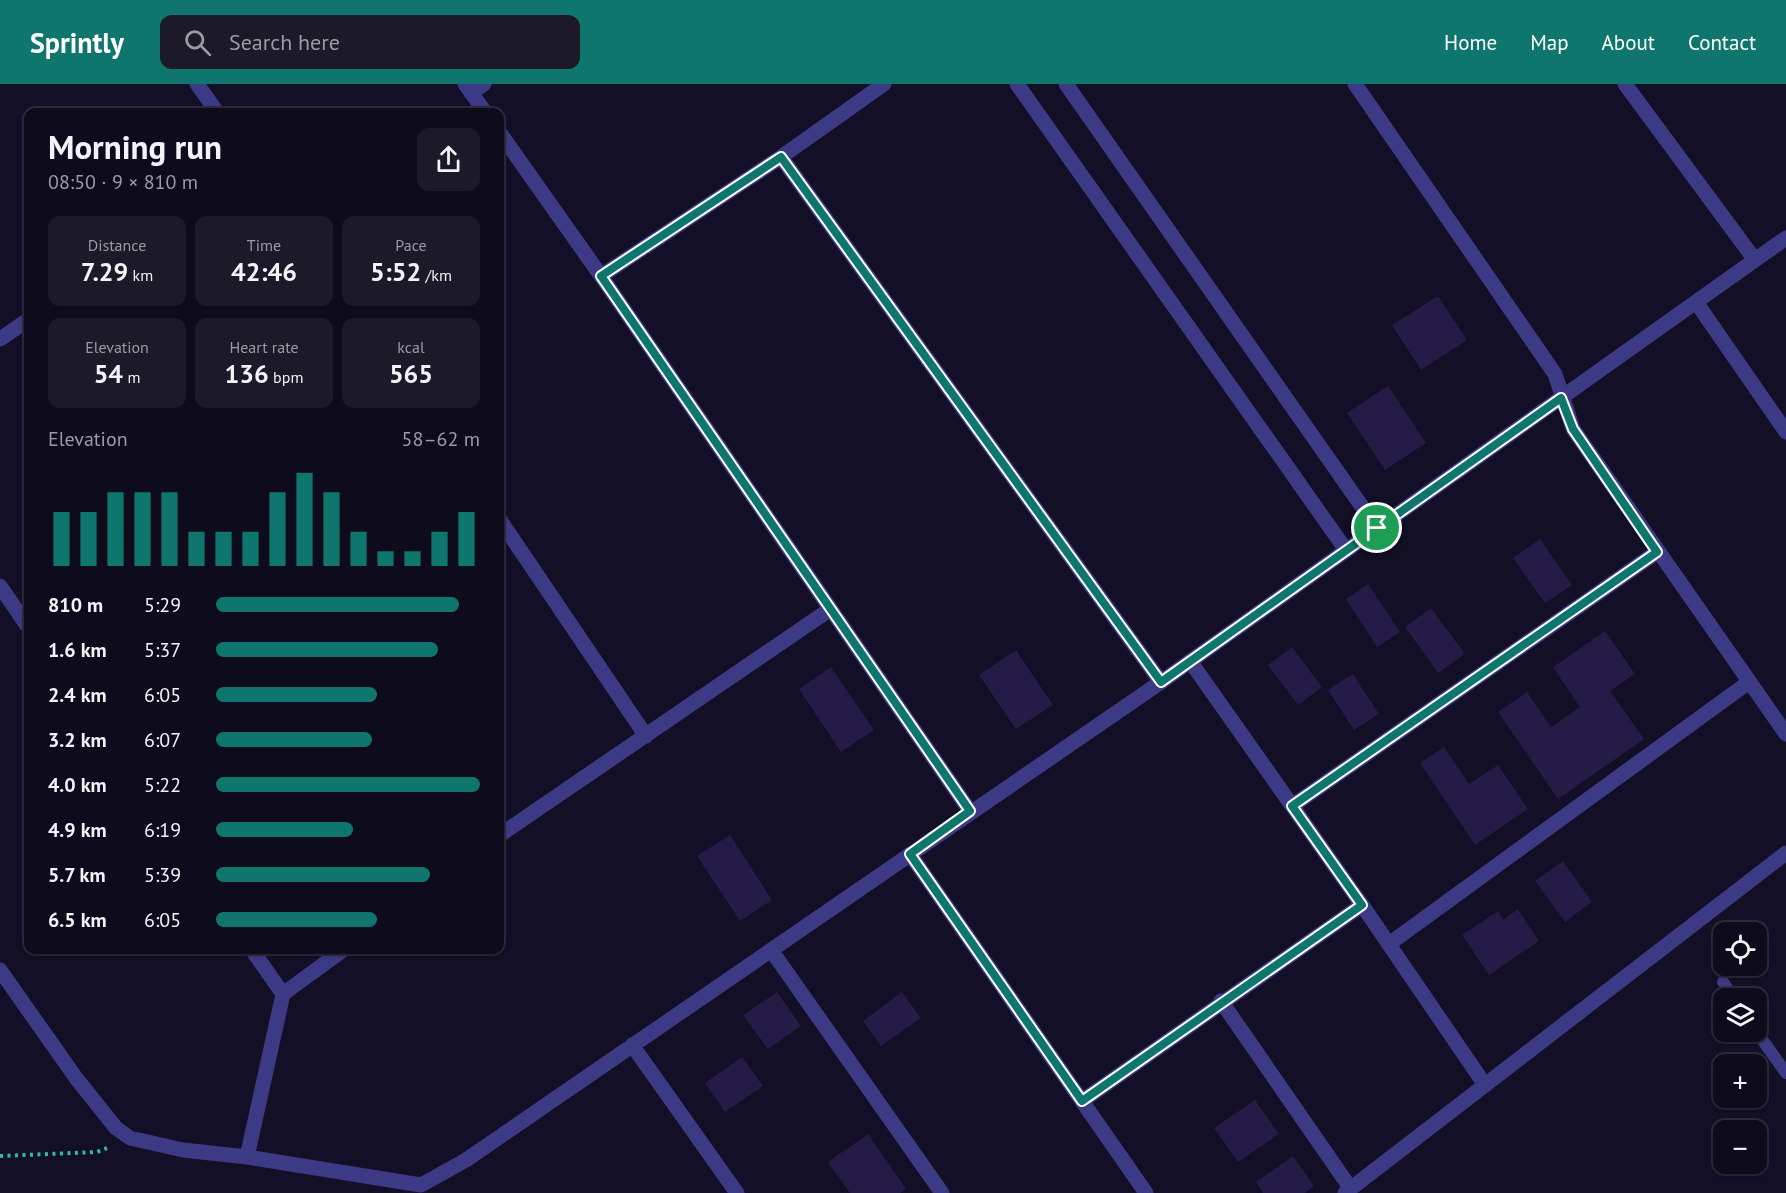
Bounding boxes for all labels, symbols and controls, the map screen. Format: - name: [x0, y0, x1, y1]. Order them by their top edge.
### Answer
- search box: [160, 15, 580, 69]
- text: Sprintly: [30, 24, 124, 61]
- icon: search: [181, 26, 214, 59]
- text: Search here: [229, 28, 340, 56]
- text: Home: [1444, 29, 1497, 56]
- text: Map: [1530, 29, 1569, 56]
- text: About: [1602, 29, 1655, 56]
- text: Contact: [1688, 29, 1756, 56]
- text: Morning run: [48, 125, 222, 168]
- button: share: [417, 128, 480, 191]
- text: 08:50 · 9 × 810 m: [48, 169, 198, 195]
- text: Distance: [88, 235, 146, 255]
- text: Time: [247, 235, 281, 255]
- text: Pace: [395, 235, 427, 255]
- text: 7.29: [81, 255, 128, 288]
- text: 42:46: [231, 255, 297, 288]
- text: 5:52: [370, 255, 421, 288]
- text: km: [128, 265, 153, 285]
- text: /km: [421, 265, 452, 285]
- text: Elevation: [85, 337, 149, 357]
- text: Heart rate: [229, 337, 299, 357]
- text: kcal: [397, 337, 425, 357]
- text: 54: [94, 357, 123, 390]
- text: 136: [225, 357, 269, 390]
- text: 565: [389, 357, 433, 390]
- text: m: [123, 367, 140, 387]
- text: bpm: [269, 367, 303, 387]
- text: Elevation: [48, 426, 128, 452]
- text: 58–62 m: [402, 426, 480, 452]
- pin: [1351, 502, 1402, 553]
- icon: arrive: [1360, 511, 1393, 544]
- text: 810 m: [48, 592, 103, 618]
- text: 5:29: [144, 592, 181, 618]
- text: 1.6 km: [48, 637, 107, 663]
- text: 5:37: [144, 637, 181, 663]
- text: 2.4 km: [48, 682, 107, 708]
- text: 6:05: [144, 682, 181, 708]
- text: 3.2 km: [48, 727, 107, 753]
- text: 6:07: [144, 727, 181, 753]
- text: 4.0 km: [48, 772, 107, 798]
- text: 5:22: [144, 772, 181, 798]
- text: 4.9 km: [48, 817, 107, 843]
- text: 6:19: [144, 817, 181, 843]
- text: 5.7 km: [48, 862, 106, 888]
- text: 5:39: [144, 862, 181, 888]
- text: 6.5 km: [48, 907, 107, 933]
- text: 6:05: [144, 907, 181, 933]
- map controls: [1713, 922, 1767, 1174]
- button: locate: [1713, 922, 1767, 976]
- button: layers: [1713, 988, 1767, 1042]
- button: +: [1713, 1054, 1767, 1108]
- button: −: [1713, 1120, 1767, 1174]

